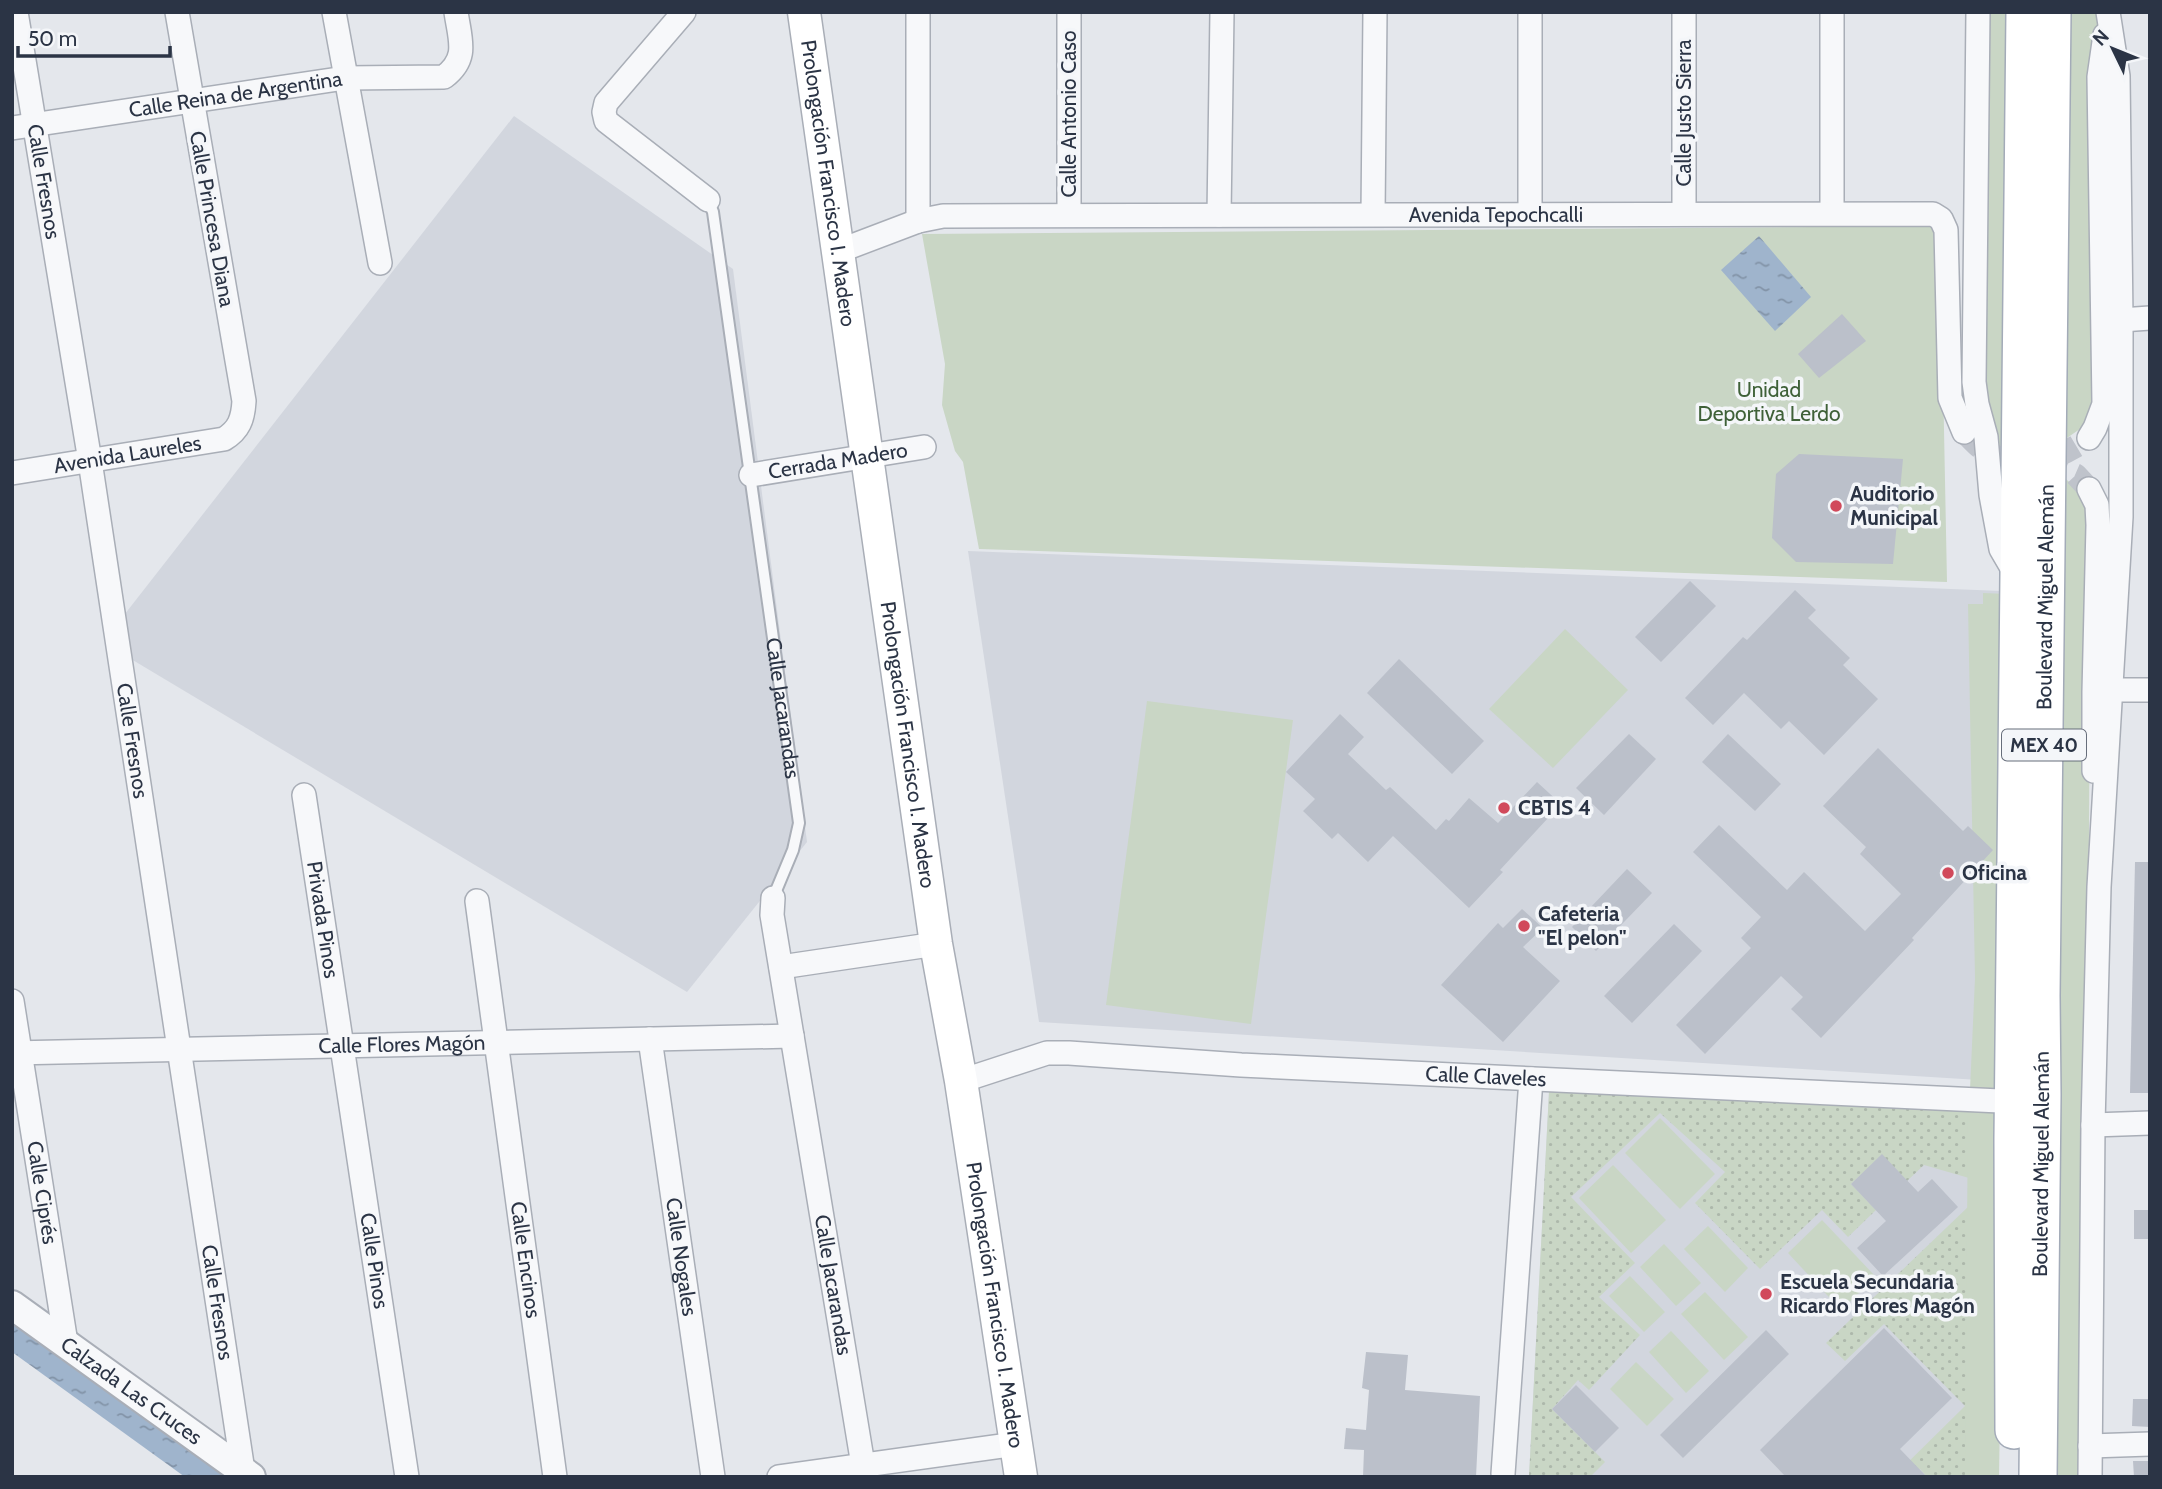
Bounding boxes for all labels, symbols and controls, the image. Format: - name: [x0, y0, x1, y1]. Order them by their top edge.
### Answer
- scale bar: [18, 14, 170, 58]
- north arrow: [2078, 14, 2148, 84]
- text: N: [2088, 25, 2114, 51]
- text: 50 m: [28, 26, 77, 51]
- street label: Calle Antonio Caso: [1056, 30, 1081, 198]
- street label: Prolongación Francisco I. Madero: [796, 38, 861, 328]
- street label: Calle Justo Sierra: [1671, 40, 1696, 186]
- street label: Calle Reina de Argentina: [127, 66, 344, 122]
- street label: Calle Fresnos: [23, 122, 66, 241]
- street label: Calle Princesa Diana: [185, 129, 240, 309]
- street label: Avenida Tepochcalli: [1409, 202, 1583, 227]
- park label: Unidad Deportiva Lerdo: [1698, 377, 1840, 426]
- street label: Avenida Laureles: [52, 430, 203, 478]
- street label: Cerrada Madero: [766, 437, 909, 484]
- place label: Auditorio Municipal: [1850, 481, 1939, 530]
- street label: Boulevard Miguel Alemán: [2031, 484, 2059, 710]
- marker: Auditorio Municipal: [1828, 498, 1844, 514]
- street label: Prolongación Francisco I. Madero: [876, 600, 941, 890]
- street label: Calle Jacarandas: [761, 636, 806, 780]
- street label: Calle Fresnos: [112, 681, 154, 800]
- road number: MEX 40: [2002, 730, 2086, 760]
- place label: CBTIS 4: [1518, 795, 1591, 820]
- marker: CBTIS 4: [1496, 800, 1512, 816]
- street label: Privada Pinos: [302, 859, 345, 980]
- place label: Oficina: [1962, 860, 2027, 885]
- marker: Oficina: [1940, 865, 1956, 881]
- place label: Cafeteria "El pelon": [1538, 901, 1626, 950]
- marker: Cafeteria "El pelon": [1516, 918, 1532, 934]
- street label: Calle Flores Magón: [318, 1030, 486, 1058]
- street label: Boulevard Miguel Alemán: [2027, 1051, 2054, 1277]
- street label: Calle Claveles: [1425, 1061, 1547, 1091]
- street label: Calle Ciprés: [22, 1139, 63, 1246]
- street label: Prolongación Francisco I. Madero: [961, 1160, 1029, 1450]
- street label: Calle Nogales: [661, 1196, 703, 1318]
- street label: Calle Encinos: [506, 1200, 546, 1320]
- street label: Calle Pinos: [355, 1211, 394, 1311]
- street label: Calle Jacarandas: [810, 1213, 858, 1357]
- street label: Calle Fresnos: [197, 1243, 239, 1362]
- place label: Escuela Secundaria Ricardo Flores Magón: [1780, 1269, 1975, 1318]
- marker: Escuela Secundaria Ricardo Flores Magón: [1758, 1286, 1774, 1302]
- street label: Calzada Las Cruces: [56, 1331, 207, 1450]

